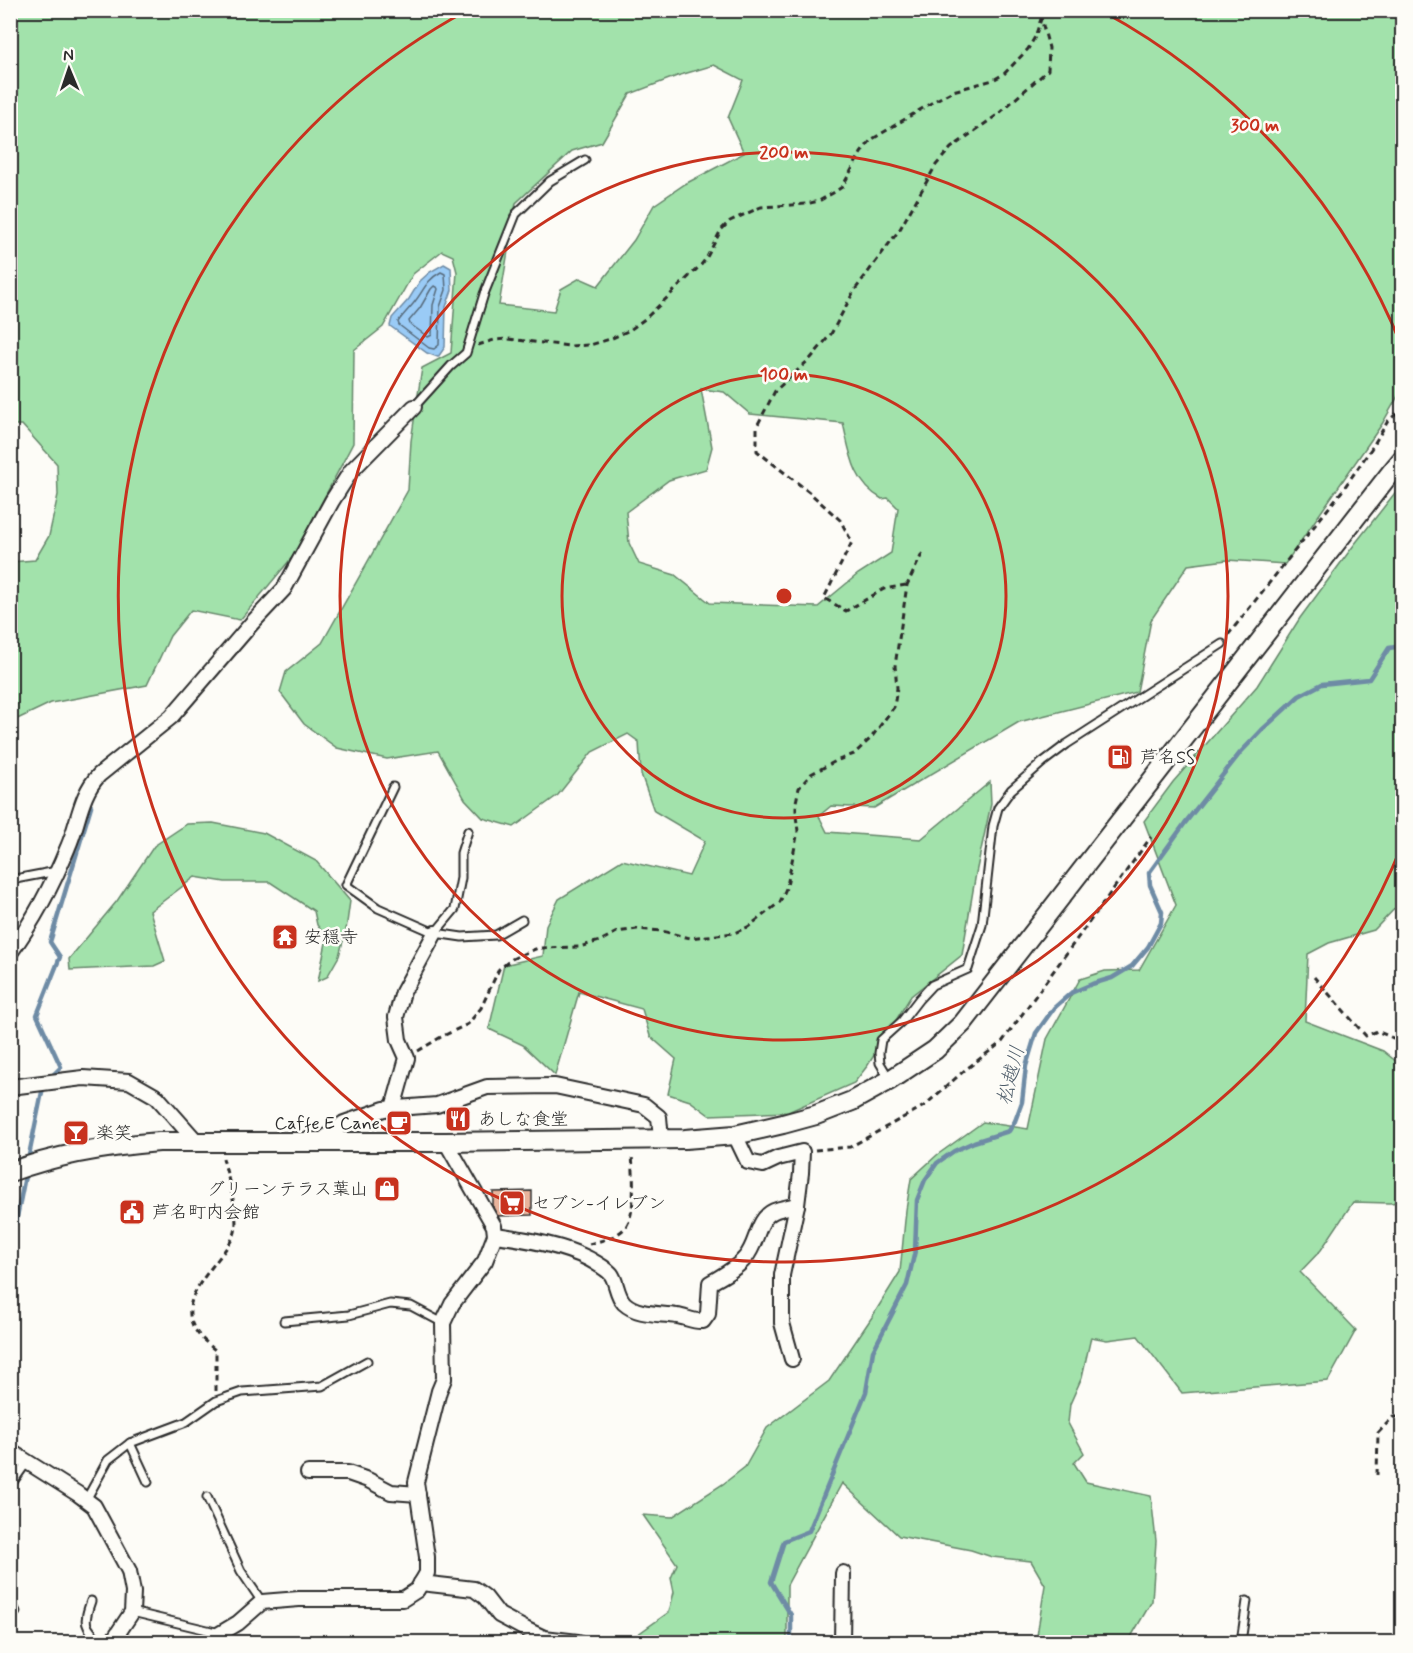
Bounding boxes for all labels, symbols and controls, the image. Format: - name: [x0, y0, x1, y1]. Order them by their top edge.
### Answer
- north arrow: [39, 39, 99, 99]
- text: N: [63, 45, 74, 66]
- text: 300 m: [1231, 114, 1279, 138]
- text: 200 m: [759, 141, 809, 165]
- text: 100 m: [760, 363, 808, 387]
- centre of rings: [774, 586, 794, 606]
- fuel station icon: 芦名SS: [1105, 742, 1135, 772]
- place label: 芦名SS: [1140, 746, 1195, 770]
- temple icon: 安穏寺: [270, 922, 300, 952]
- place label: 安穏寺: [304, 926, 358, 950]
- water label: 松越川: [991, 1043, 1032, 1108]
- restaurant icon: あしな食堂: [443, 1104, 473, 1134]
- cafe icon: Caffe E Cane: [384, 1108, 414, 1138]
- place label: あしな食堂: [478, 1108, 568, 1132]
- place label: Caffe E Cane: [275, 1112, 380, 1136]
- bar icon: 楽笑: [61, 1118, 91, 1148]
- place label: 楽笑: [96, 1122, 132, 1146]
- shop icon: グリーンテラス葉山: [372, 1174, 402, 1204]
- place label: グリーンテラス葉山: [207, 1178, 368, 1202]
- supermarket icon: セブン-イレブン: [497, 1188, 527, 1218]
- place label: セブン-イレブン: [532, 1192, 666, 1216]
- public building icon: 芦名町内会館: [117, 1197, 147, 1227]
- place label: 芦名町内会館: [152, 1201, 260, 1225]

